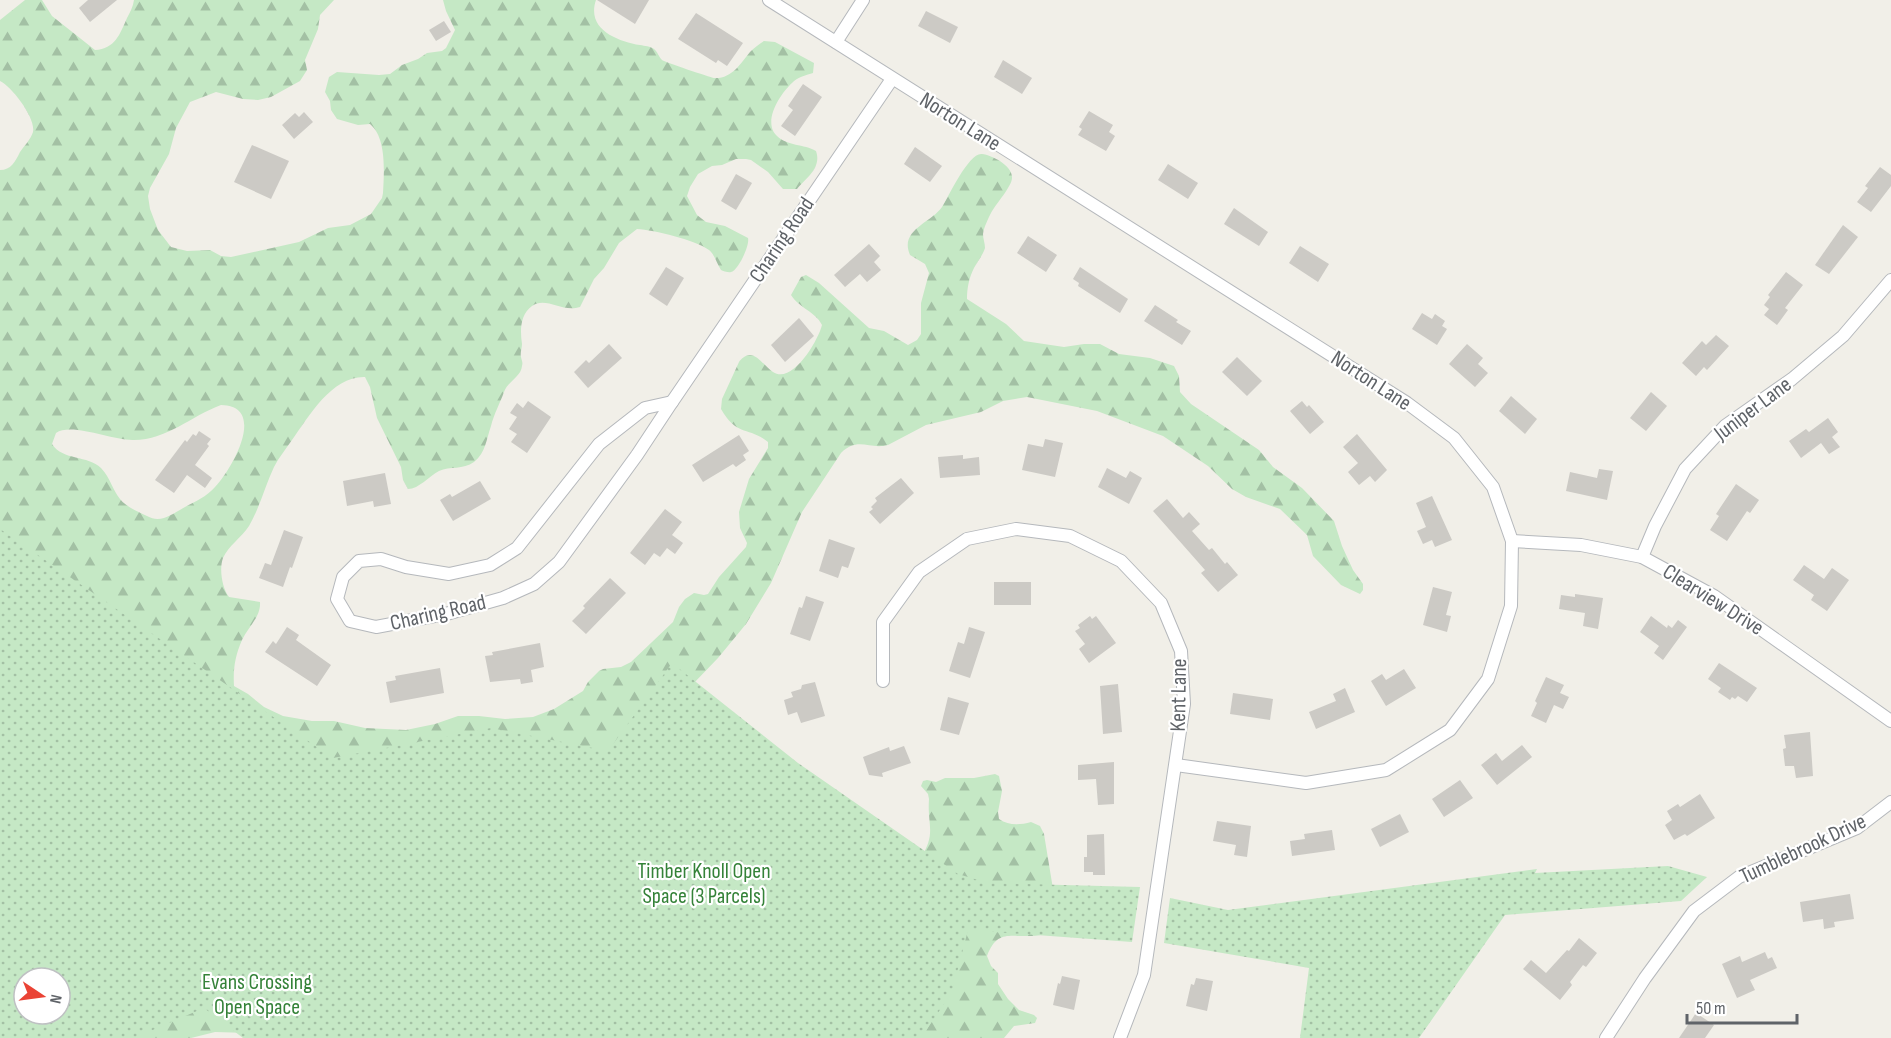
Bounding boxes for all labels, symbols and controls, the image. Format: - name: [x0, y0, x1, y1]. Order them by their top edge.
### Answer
- street label: Norton Lane: [915, 87, 1005, 157]
- street label: Charing Road: [744, 192, 820, 288]
- street label: Norton Lane: [1326, 345, 1416, 417]
- street label: Juniper Lane: [1708, 371, 1797, 447]
- street label: Clearview Drive: [1657, 558, 1769, 642]
- street label: Charing Road: [388, 589, 488, 637]
- street label: Kent Lane: [1165, 658, 1193, 732]
- street label: Tumblebrook Drive: [1735, 808, 1871, 890]
- park label: Timber Knoll Open Space (3 Parcels): [637, 858, 771, 910]
- north arrow: [12, 966, 72, 1026]
- park label: Evans Crossing Open Space: [202, 969, 312, 1021]
- scale bar: [1687, 987, 1796, 1025]
- text: N: [45, 993, 65, 1005]
- text: 50 m: [1696, 998, 1726, 1019]

